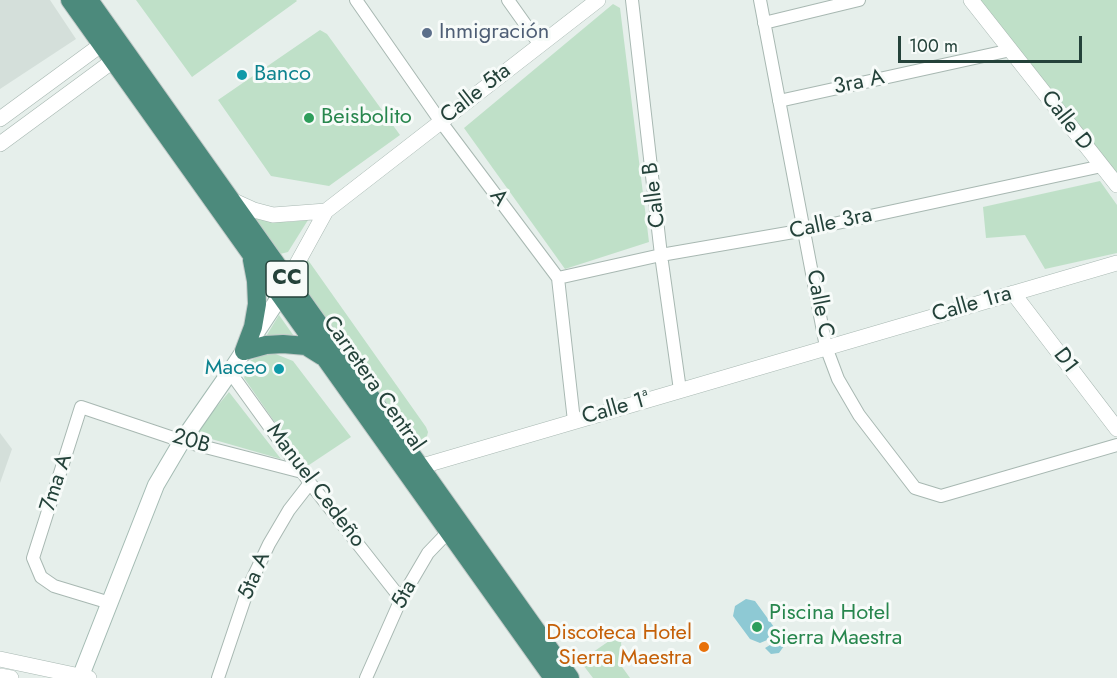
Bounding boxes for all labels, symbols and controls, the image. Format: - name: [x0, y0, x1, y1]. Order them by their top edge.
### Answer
- place label: Inmigración: [439, 20, 549, 46]
- scale bar: [901, 24, 1086, 62]
- marker: Inmigración: [420, 26, 434, 40]
- text: 100 m: [909, 33, 958, 59]
- street label: Calle 5ta: [436, 58, 516, 130]
- place label: Banco: [254, 62, 311, 88]
- street label: 3ra A: [831, 65, 887, 101]
- marker: Banco: [235, 68, 249, 82]
- street label: Calle D: [1034, 86, 1098, 156]
- place label: Beisbolito: [321, 105, 412, 131]
- marker: Beisbolito: [302, 111, 316, 125]
- street label: Calle B: [638, 161, 672, 229]
- street label: A: [483, 184, 513, 212]
- street label: Calle 3ra: [787, 202, 875, 246]
- road number: CC: [266, 261, 308, 297]
- street label: Calle C: [799, 268, 839, 340]
- street label: Calle 1ra: [929, 281, 1015, 329]
- street label: Carretera Central: [316, 311, 430, 457]
- street label: D1: [1047, 343, 1083, 379]
- place label: Maceo: [205, 356, 267, 382]
- marker: Maceo: [272, 362, 286, 376]
- street label: Calle 1ª: [579, 387, 653, 431]
- street label: Manuel Cedeño: [260, 419, 370, 553]
- street label: 20B: [169, 424, 213, 460]
- street label: 7ma A: [35, 451, 79, 515]
- street label: 5ta A: [233, 548, 277, 604]
- street label: 5ta: [387, 576, 423, 614]
- place label: Piscina Hotel Sierra Maestra: [769, 601, 902, 652]
- marker: Piscina Hotel Sierra Maestra: [750, 620, 764, 634]
- place label: Discoteca Hotel Sierra Maestra: [546, 621, 692, 672]
- marker: Discoteca Hotel Sierra Maestra: [697, 640, 711, 654]

